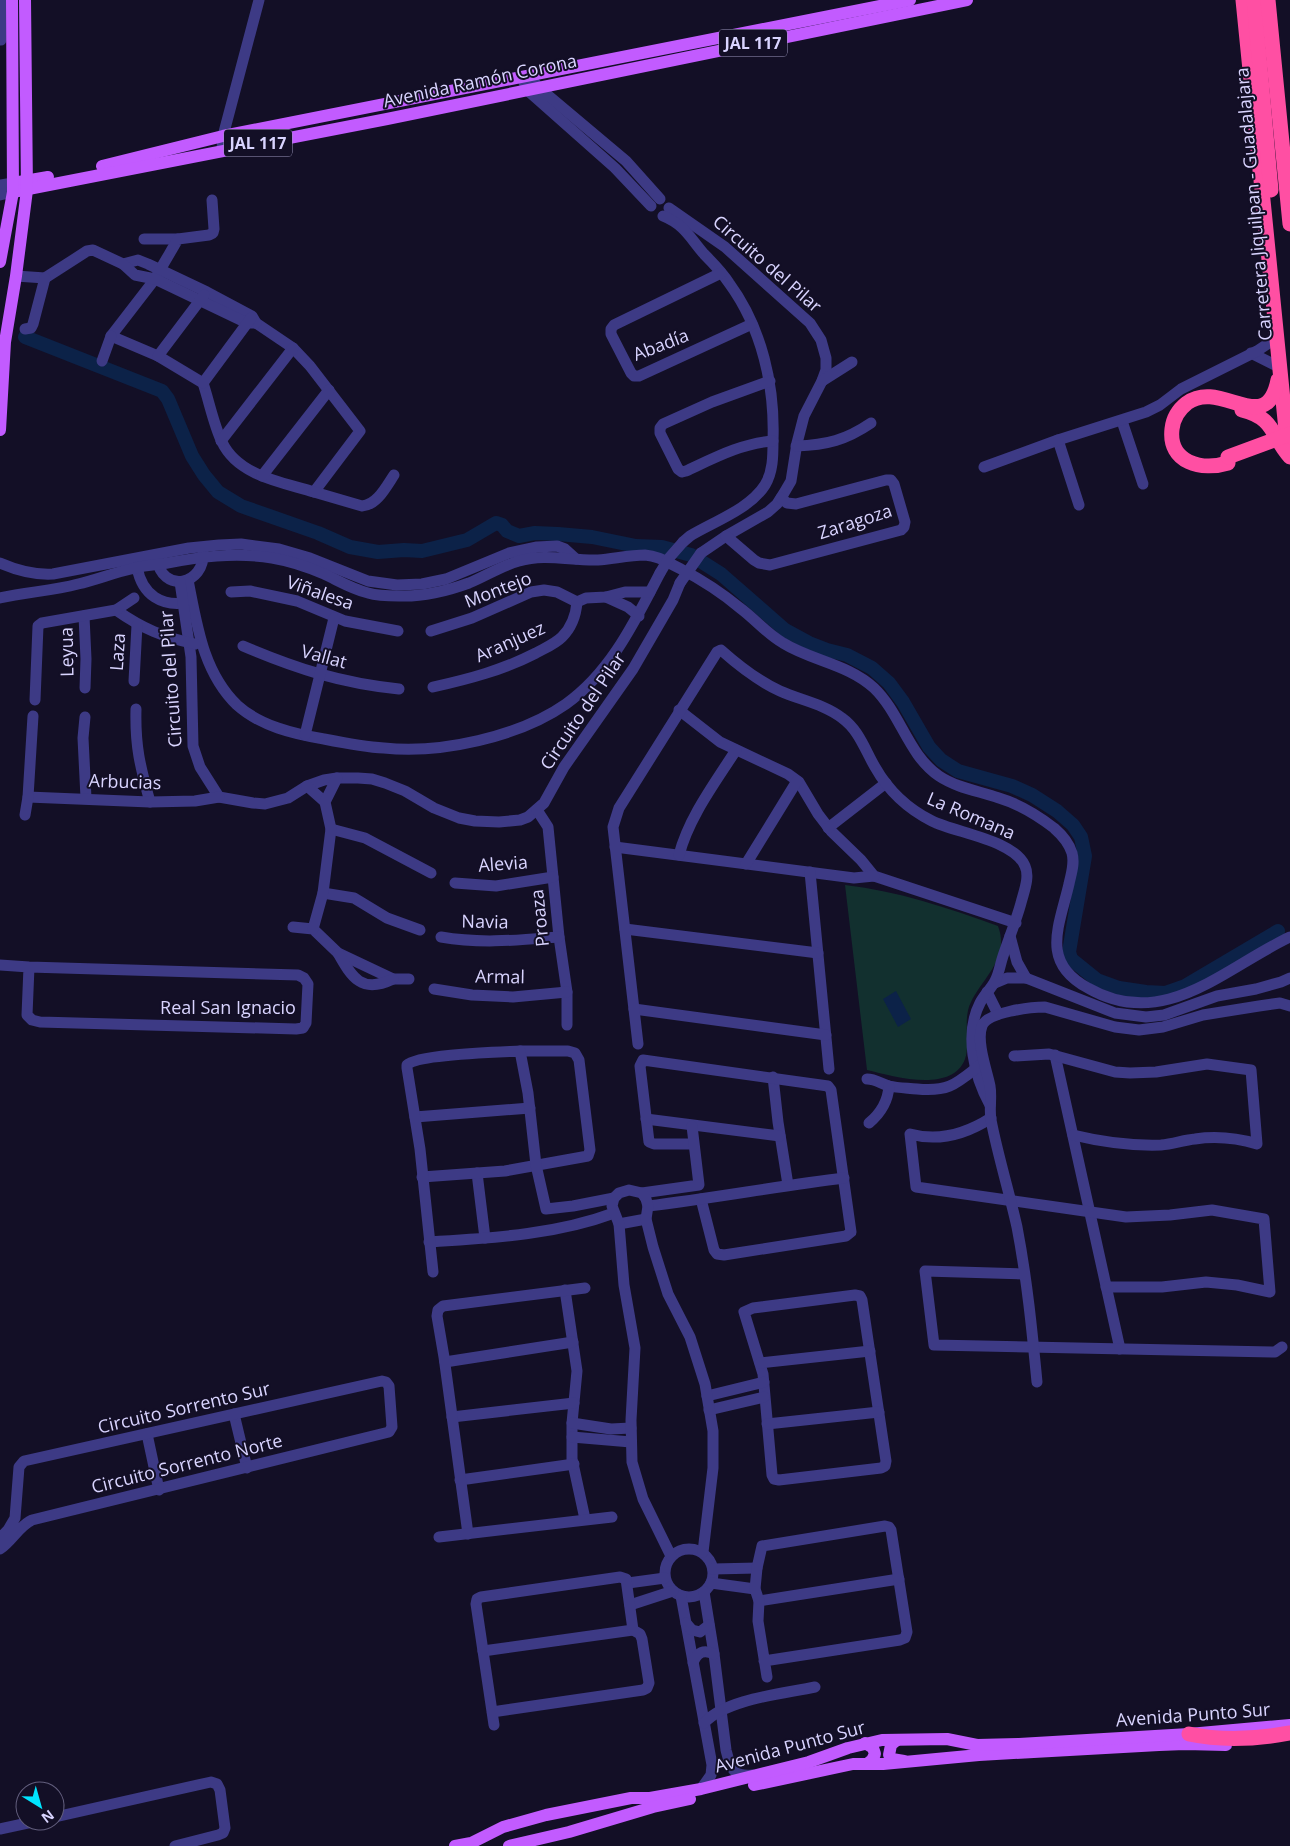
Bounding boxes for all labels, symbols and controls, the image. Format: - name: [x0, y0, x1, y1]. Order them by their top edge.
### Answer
- road number: JAL 117: [719, 29, 787, 56]
- street label: Avenida Ramón Corona: [381, 48, 579, 112]
- street label: Carretera Jiquilpan - Guadalajara: [1229, 67, 1277, 342]
- road number: JAL 117: [224, 130, 292, 156]
- street label: Circuito del Pilar: [708, 209, 828, 318]
- street label: Abadía: [629, 322, 692, 366]
- street label: Zaragoza: [815, 498, 895, 544]
- street label: Montejo: [461, 565, 535, 613]
- street label: Viñalesa: [284, 569, 357, 615]
- street label: Circuito del Pilar: [153, 609, 187, 748]
- street label: Aranjuez: [471, 615, 548, 667]
- street label: Leyua: [54, 627, 78, 677]
- street label: Laza: [104, 632, 130, 672]
- street label: Vallat: [299, 638, 350, 674]
- street label: Circuito del Pilar: [534, 646, 631, 774]
- street label: Arbucias: [88, 768, 162, 794]
- street label: La Romana: [924, 786, 1019, 844]
- street label: Alevia: [477, 849, 528, 877]
- street label: Proaza: [524, 888, 554, 948]
- street label: Navia: [461, 909, 509, 933]
- street label: Armal: [475, 964, 525, 988]
- street label: Real San Ignacio: [160, 995, 296, 1019]
- street label: Circuito Sorrento Sur: [95, 1375, 273, 1439]
- street label: Circuito Sorrento Norte: [89, 1428, 285, 1498]
- street label: Avenida Punto Sur: [1115, 1697, 1272, 1731]
- street label: Avenida Punto Sur: [712, 1714, 868, 1778]
- north arrow: [15, 1781, 65, 1831]
- text: N: [38, 1806, 58, 1828]

